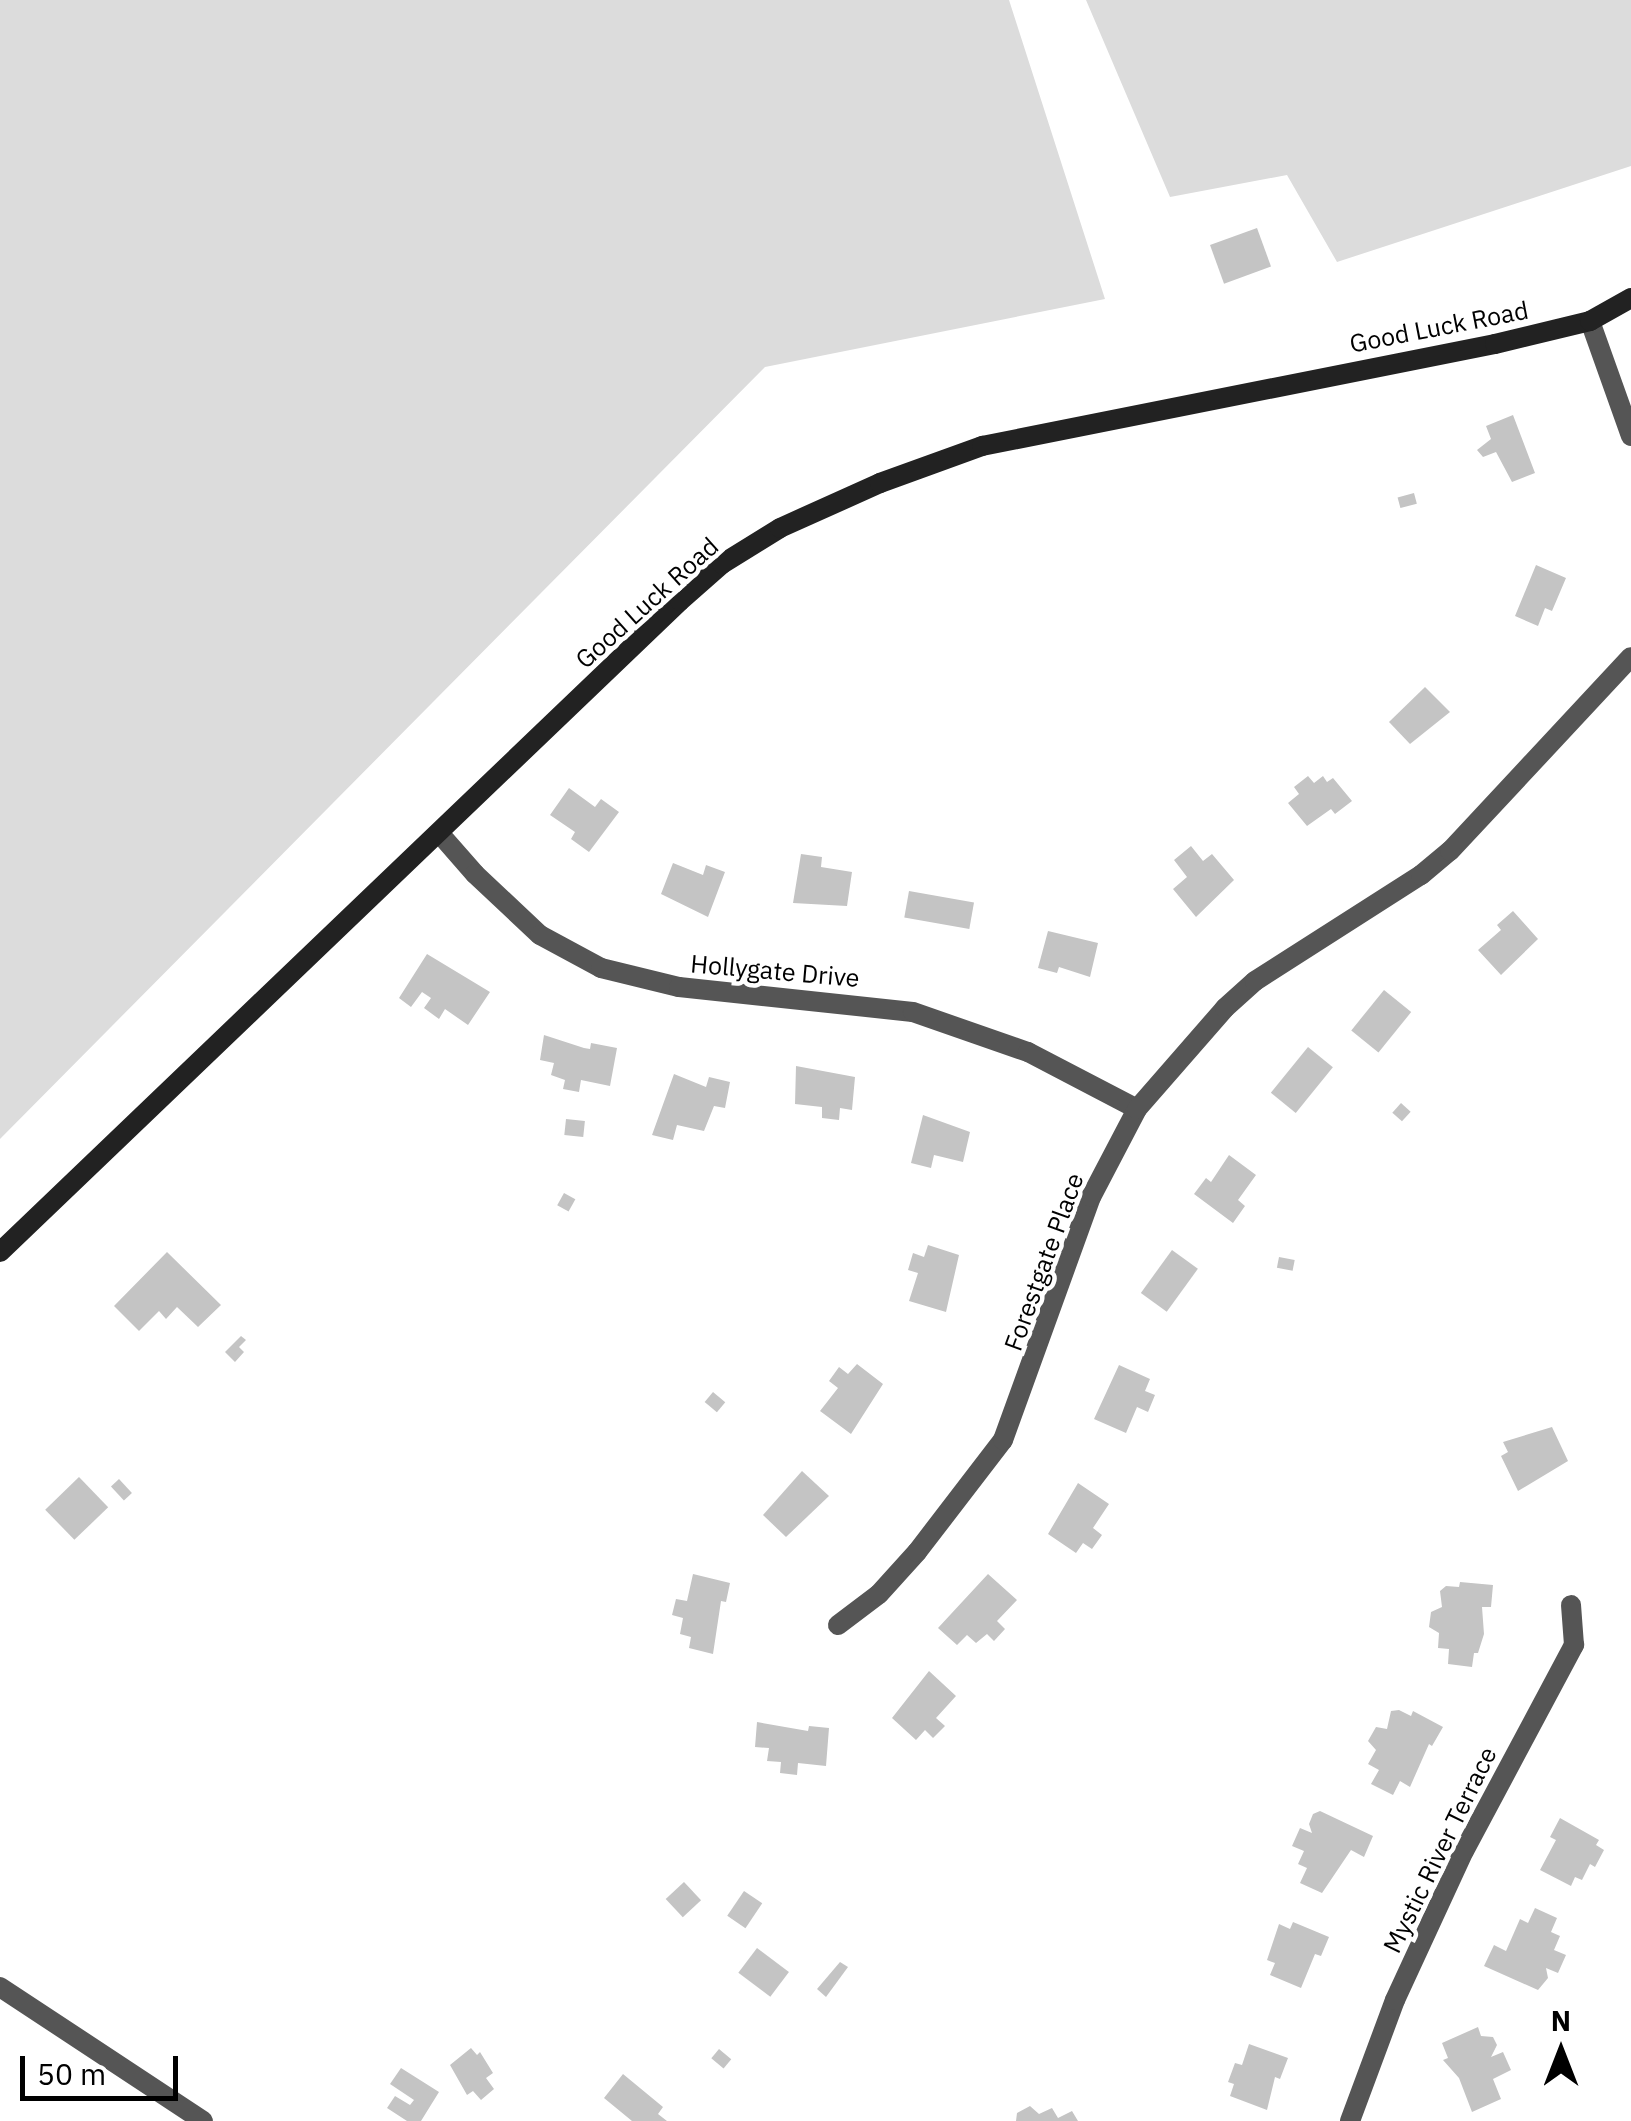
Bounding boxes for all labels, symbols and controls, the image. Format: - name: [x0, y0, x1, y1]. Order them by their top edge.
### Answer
- street label: Good Luck Road: [1347, 295, 1531, 359]
- street label: Good Luck Road: [570, 531, 724, 675]
- street label: Hollygate Drive: [689, 949, 861, 993]
- street label: Forestgate Place: [998, 1169, 1090, 1355]
- street label: Mystic River Terrace: [1377, 1742, 1503, 1958]
- north arrow: [1511, 2001, 1611, 2101]
- text: N: [1551, 2002, 1571, 2039]
- scale bar: [25, 2036, 182, 2098]
- text: 50 m: [37, 2054, 106, 2093]

